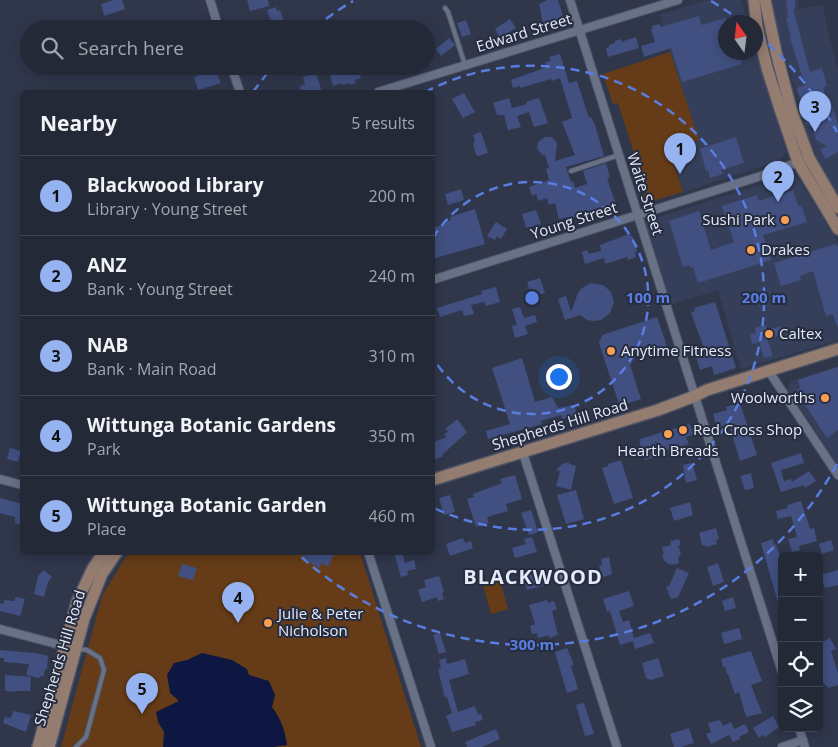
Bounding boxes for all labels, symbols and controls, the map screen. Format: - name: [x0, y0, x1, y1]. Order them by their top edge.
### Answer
- street label: Edward Street: [474, 8, 574, 56]
- north arrow: [718, 15, 763, 60]
- search box: [20, 20, 435, 75]
- icon: search: [38, 34, 66, 62]
- text: Search here: [78, 35, 184, 61]
- pin: 3: [799, 91, 831, 132]
- text: Nearby: [40, 109, 117, 137]
- text: 5 results: [351, 112, 415, 134]
- pin: 1: [664, 133, 696, 174]
- street label: Waite Street: [623, 150, 669, 237]
- pin: 2: [762, 161, 794, 202]
- text: Blackwood Library: [87, 172, 263, 198]
- text: 1: [51, 185, 61, 207]
- text: 200 m: [369, 185, 415, 207]
- street label: Young Street: [528, 197, 619, 243]
- text: Library · Young Street: [87, 198, 247, 220]
- place label: Sushi Park: [702, 209, 775, 229]
- marker: Sushi Park: [779, 214, 791, 226]
- place label: Drakes: [761, 239, 810, 259]
- marker: Drakes: [745, 244, 757, 256]
- text: ANZ: [87, 252, 127, 278]
- text: 2: [51, 265, 61, 287]
- text: 240 m: [369, 265, 415, 287]
- text: Bank · Young Street: [87, 278, 233, 300]
- text: 100 m: [626, 287, 670, 307]
- text: 200 m: [742, 287, 786, 307]
- centre of rings: [523, 289, 541, 307]
- place label: Caltex: [779, 323, 822, 343]
- marker: Caltex: [763, 328, 775, 340]
- text: NAB: [87, 332, 128, 358]
- place label: Anytime Fitness: [621, 340, 731, 360]
- text: 3: [51, 345, 61, 367]
- text: 310 m: [369, 345, 415, 367]
- marker: Anytime Fitness: [605, 345, 617, 357]
- text: Bank · Main Road: [87, 358, 216, 380]
- your location: [546, 364, 572, 390]
- place label: Woolworths: [731, 387, 815, 407]
- marker: Woolworths: [819, 392, 831, 404]
- street label: Shepherds Hill Road: [489, 394, 630, 454]
- text: Wittunga Botanic Gardens: [87, 412, 336, 438]
- place label: Red Cross Shop: [693, 419, 802, 439]
- marker: Red Cross Shop: [677, 424, 689, 436]
- text: 4: [51, 425, 61, 447]
- text: 350 m: [369, 425, 415, 447]
- marker: Hearth Breads: [662, 428, 674, 440]
- text: Park: [87, 438, 120, 460]
- place label: Hearth Breads: [617, 440, 719, 460]
- text: Wittunga Botanic Garden: [87, 492, 327, 518]
- text: 5: [51, 505, 61, 527]
- text: 460 m: [369, 505, 415, 527]
- text: Place: [87, 518, 126, 540]
- map controls: [778, 552, 823, 732]
- button: +: [778, 552, 823, 597]
- district label: BLACKWOOD: [463, 563, 603, 590]
- pin: 4: [222, 582, 254, 623]
- street label: Shepherds Hill Road: [29, 587, 89, 728]
- button: −: [778, 597, 823, 642]
- place label: Julie & Peter Nicholson: [276, 603, 363, 640]
- marker: Julie & Peter Nicholson: [262, 617, 274, 629]
- text: 300 m: [510, 634, 554, 654]
- button: locate: [778, 642, 823, 687]
- pin: 5: [126, 673, 158, 714]
- button: layers: [778, 687, 823, 732]

